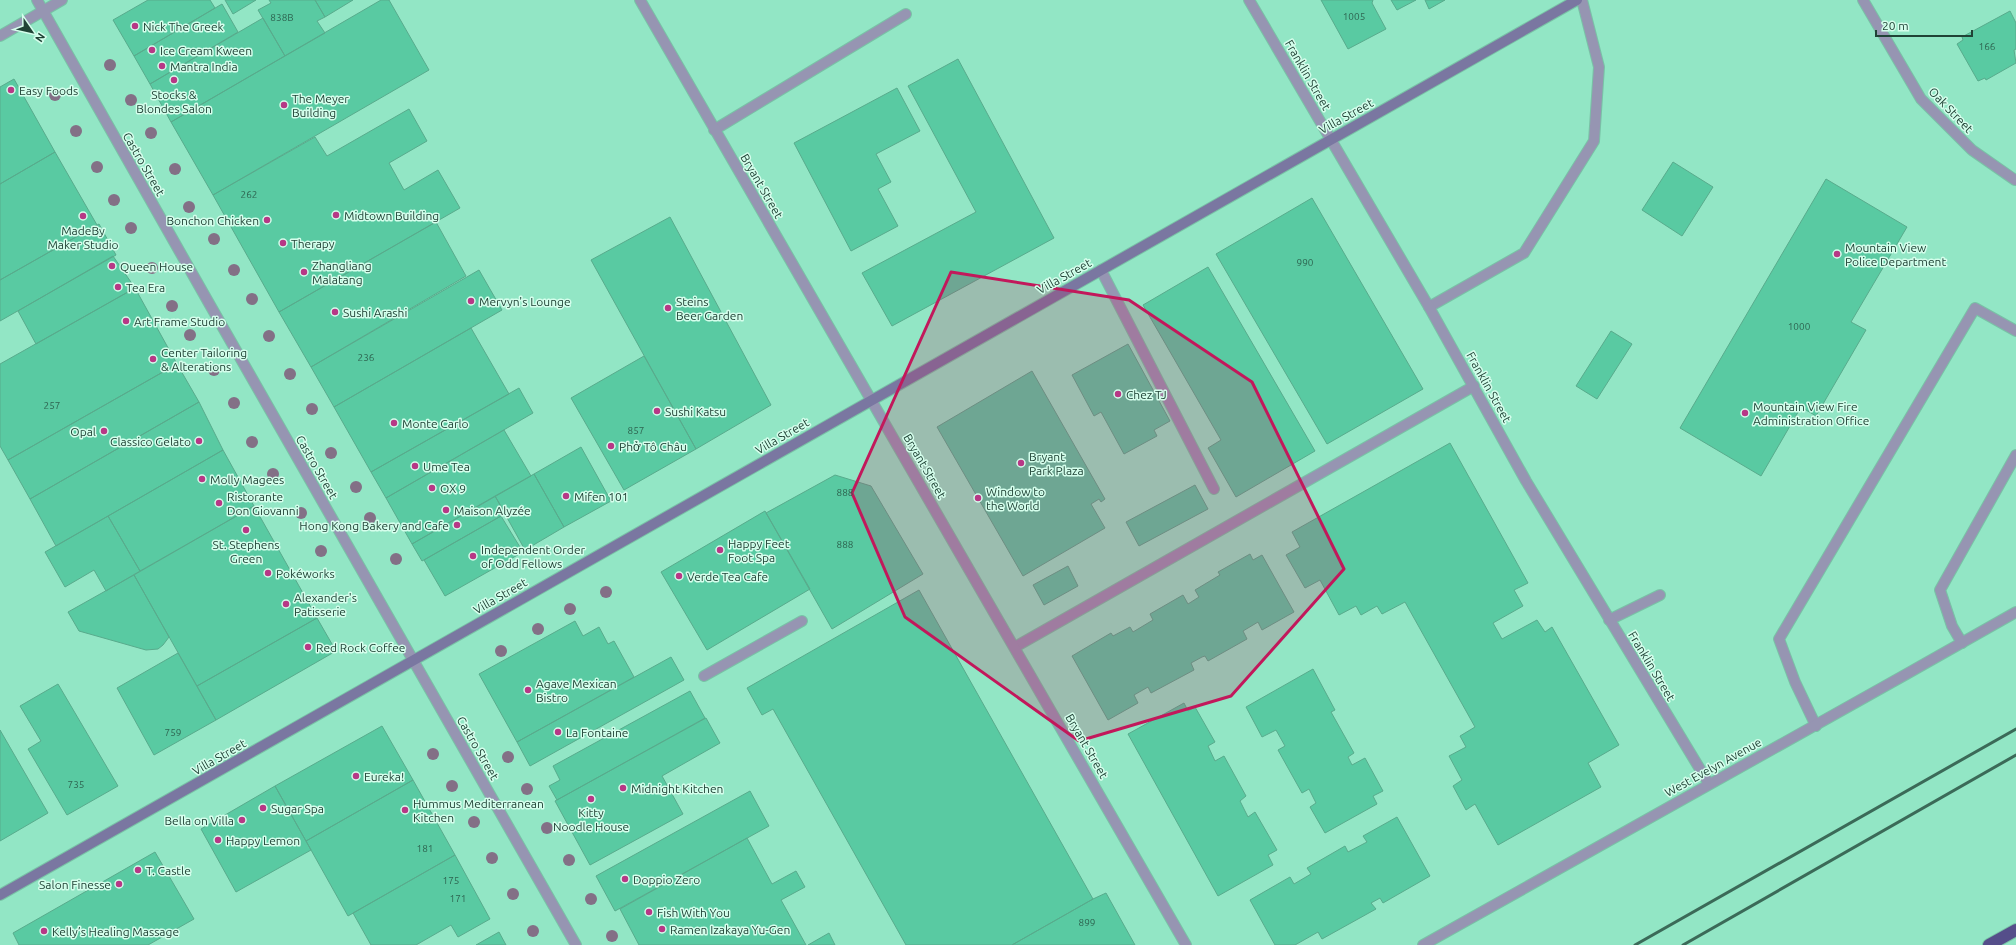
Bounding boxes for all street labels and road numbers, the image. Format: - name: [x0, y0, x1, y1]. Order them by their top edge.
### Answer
- street label: Franklin Street: [1283, 38, 1333, 113]
- street label: Oak Street: [1926, 85, 1976, 136]
- street label: Villa Street: [1317, 96, 1375, 136]
- street label: Castro Street: [121, 130, 168, 198]
- street label: Bryant Street: [738, 151, 786, 221]
- street label: Villa Street: [1035, 256, 1093, 296]
- street label: Franklin Street: [1464, 349, 1514, 425]
- street label: Villa Street: [753, 415, 811, 457]
- street label: Bryant Street: [901, 431, 949, 501]
- street label: Castro Street: [294, 433, 341, 501]
- street label: Villa Street: [471, 575, 529, 617]
- street label: Franklin Street: [1626, 629, 1678, 703]
- street label: Bryant Street: [1063, 711, 1111, 781]
- street label: Castro Street: [455, 714, 502, 782]
- street label: West Evelyn Avenue: [1663, 735, 1763, 799]
- street label: Villa Street: [190, 736, 248, 778]

